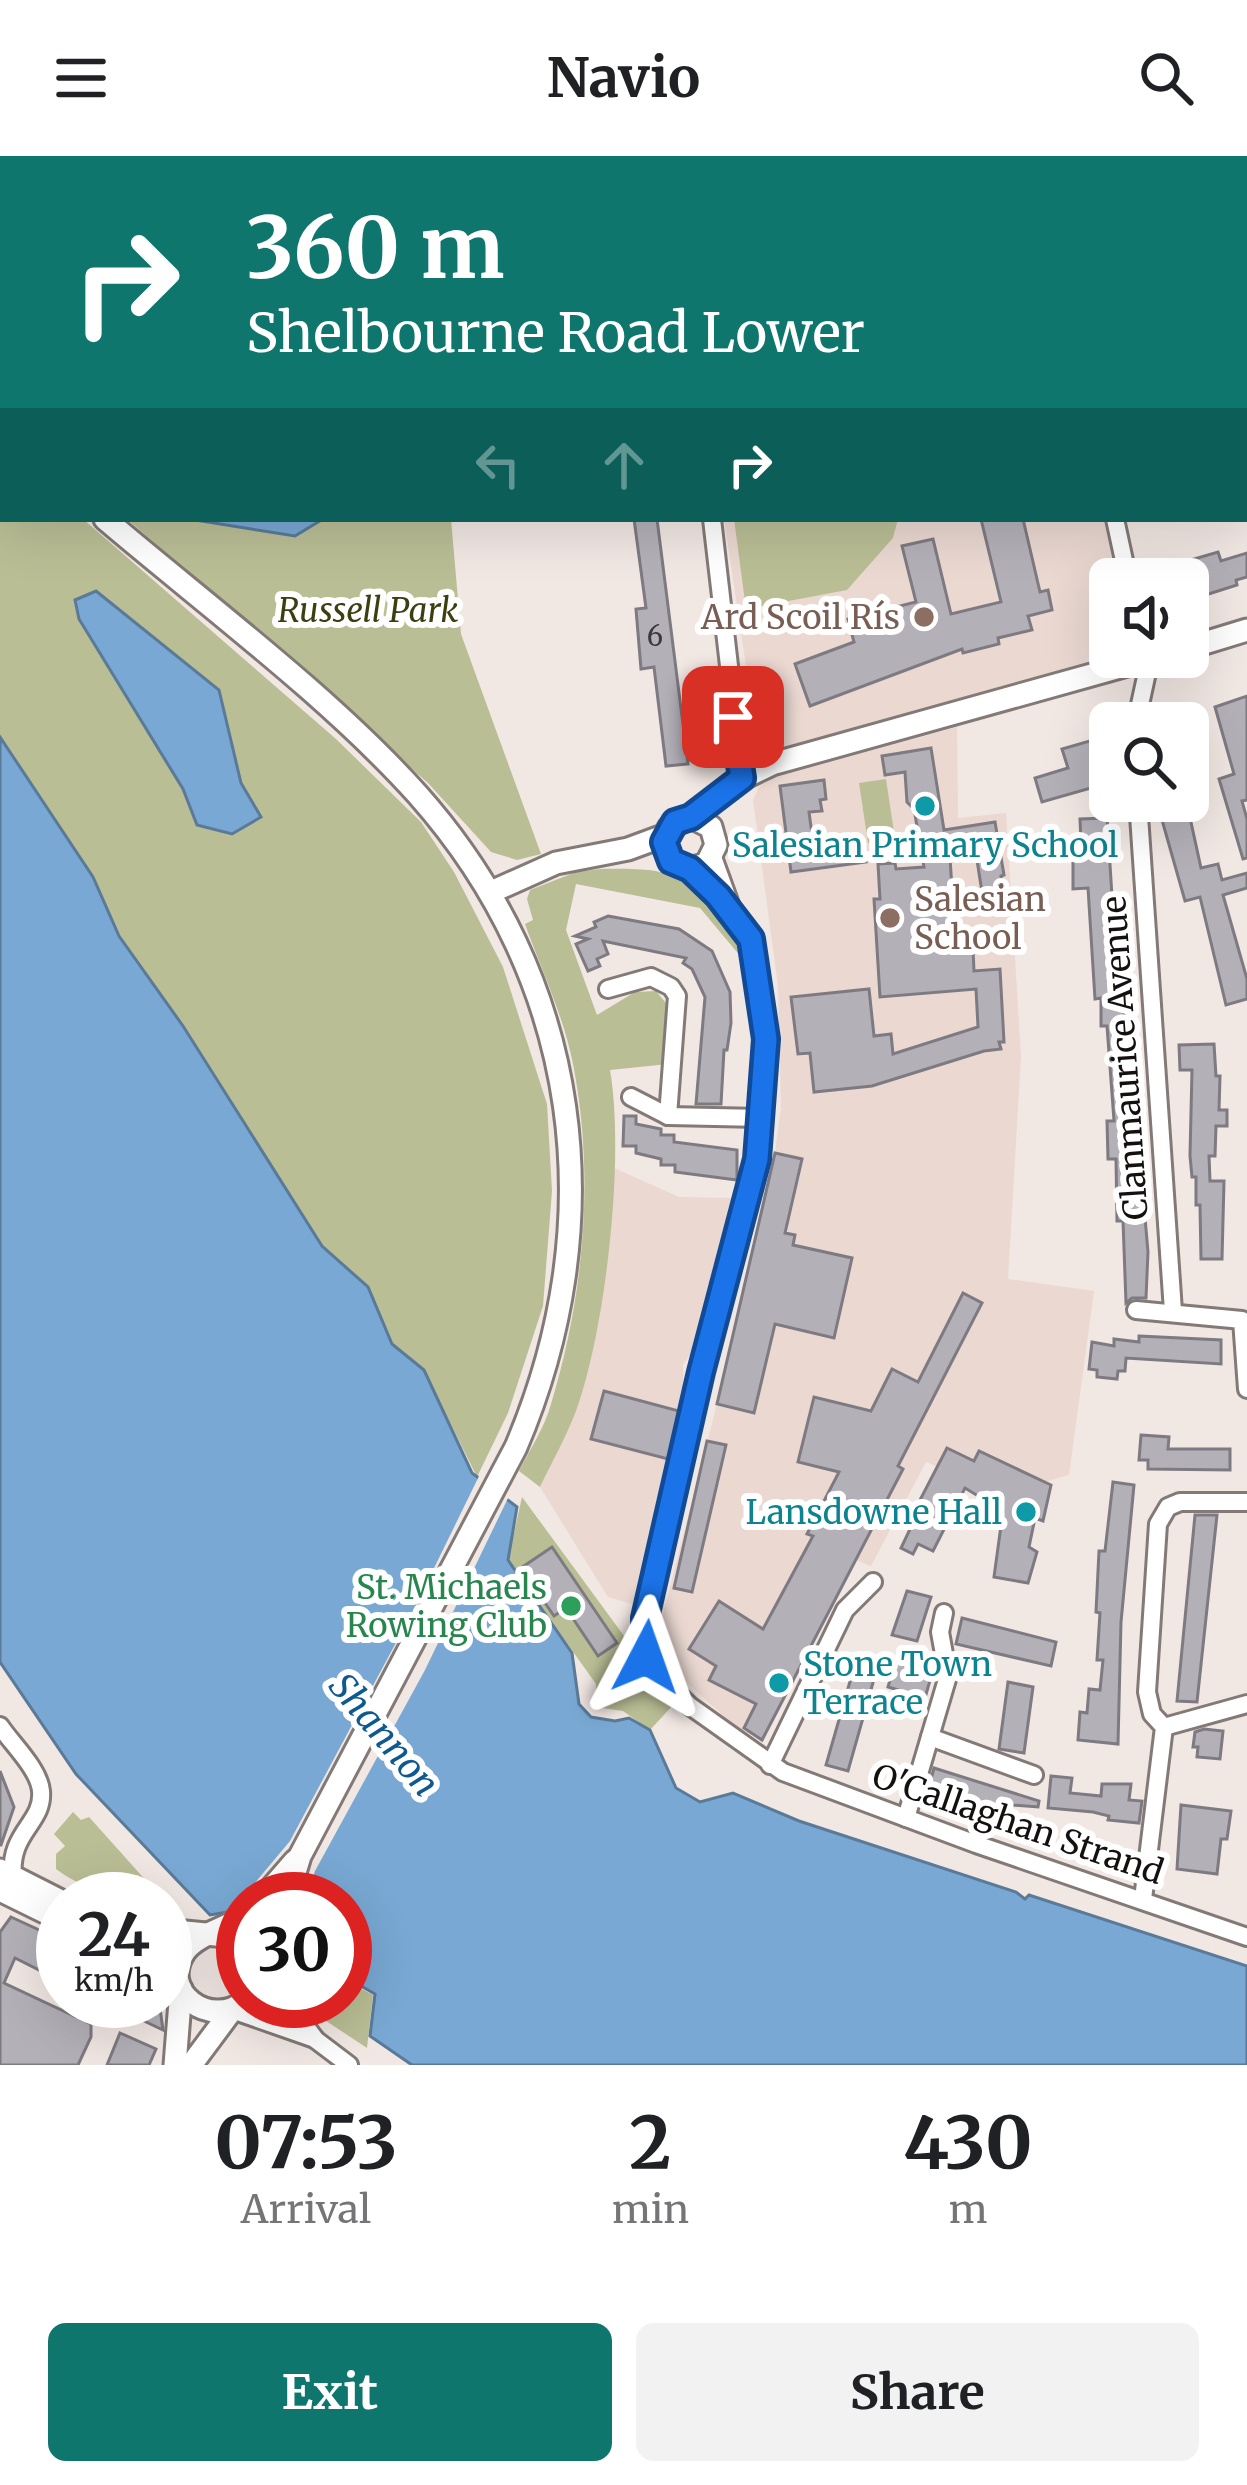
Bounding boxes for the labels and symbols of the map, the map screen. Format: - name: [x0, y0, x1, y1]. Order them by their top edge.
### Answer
- park label: Russell Park: [278, 590, 458, 631]
- place label: Ard Scoil Rís: [700, 597, 900, 638]
- marker: Ard Scoil Rís: [911, 604, 937, 630]
- house number: 6: [647, 619, 663, 653]
- pin: [682, 666, 784, 768]
- marker: Salesian Primary School: [912, 793, 938, 819]
- place label: Salesian Primary School: [732, 825, 1118, 866]
- place label: Salesian School: [914, 879, 1046, 958]
- street label: Clanmaurice Avenue: [1093, 895, 1157, 1221]
- marker: Salesian School: [877, 905, 903, 931]
- place label: Lansdowne Hall: [745, 1492, 1002, 1533]
- marker: Lansdowne Hall: [1013, 1499, 1039, 1525]
- place label: St. Michaels Rowing Club: [346, 1567, 547, 1646]
- marker: St. Michaels Rowing Club: [558, 1593, 584, 1619]
- position arrow: [583, 1594, 709, 1720]
- place label: Stone Town Terrace: [803, 1644, 992, 1723]
- water label: Shannon: [320, 1664, 448, 1806]
- marker: Stone Town Terrace: [766, 1670, 792, 1696]
- street label: O'Callaghan Strand: [867, 1755, 1169, 1893]
- speed limit sign: 30: [216, 1872, 372, 2028]

